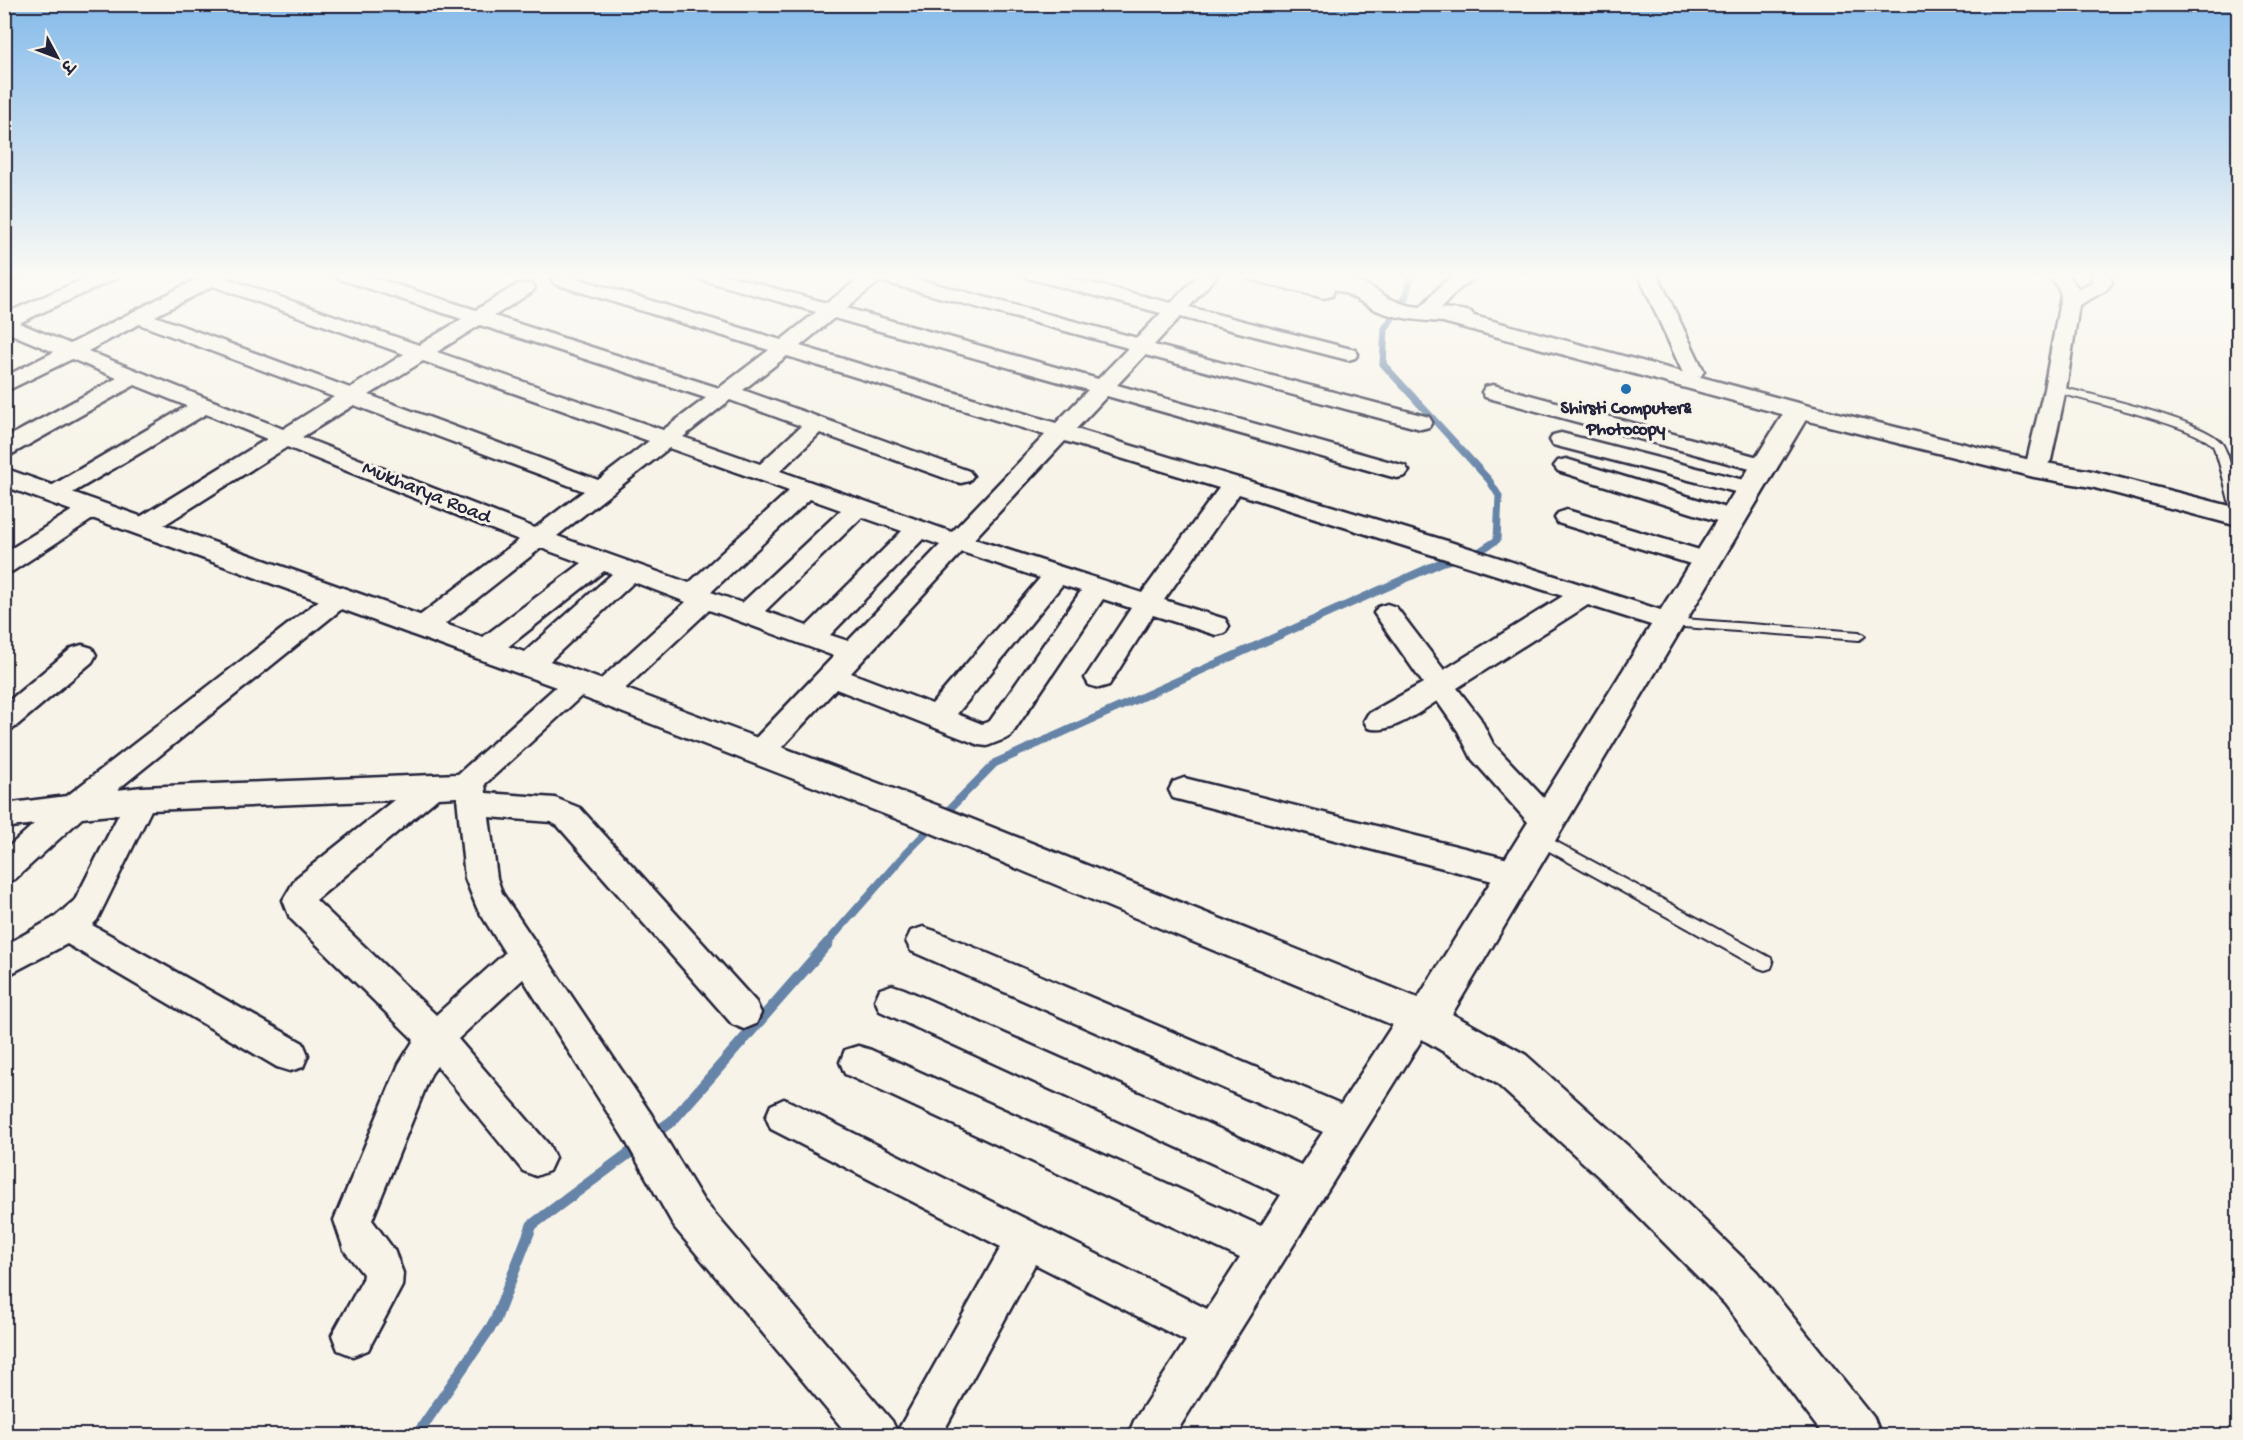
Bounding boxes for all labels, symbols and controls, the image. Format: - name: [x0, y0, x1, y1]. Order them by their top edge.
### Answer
- north arrow: [27, 27, 87, 87]
- text: उ: [54, 53, 78, 76]
- marker: Shirsti Computer& Photocopy: [1619, 382, 1633, 396]
- place label: Shirsti Computer& Photocopy: [1561, 399, 1692, 441]
- street label: Mukharya Road: [358, 457, 496, 532]

